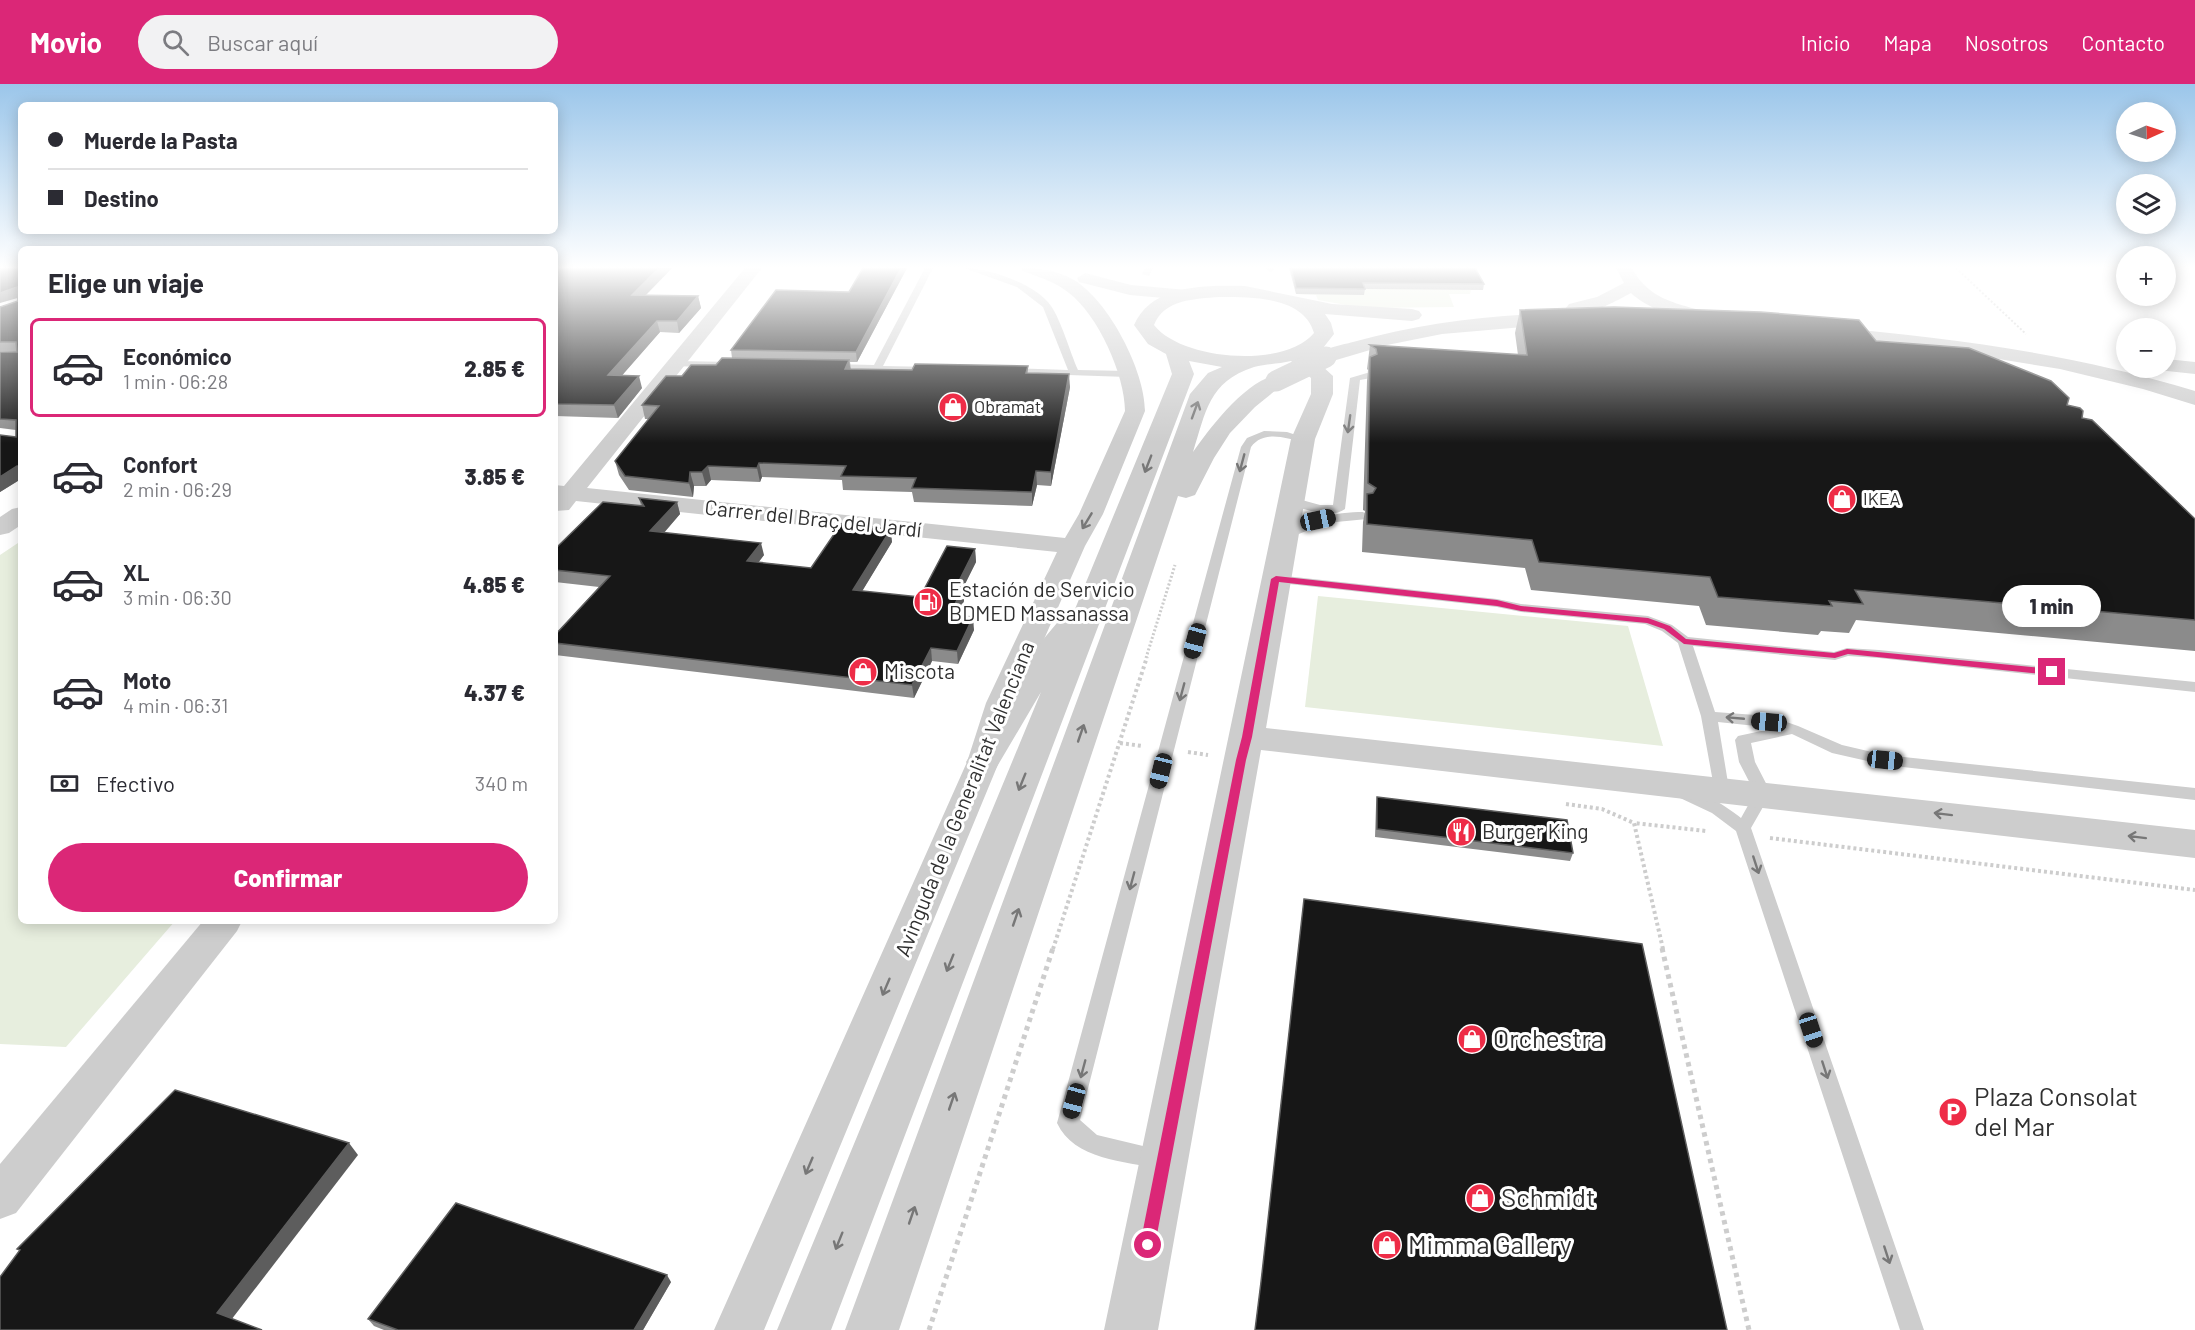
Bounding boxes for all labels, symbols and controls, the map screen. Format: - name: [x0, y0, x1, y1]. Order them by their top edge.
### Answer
- search box: [138, 15, 558, 69]
- text: Movio: [30, 25, 102, 59]
- icon: search: [159, 26, 192, 59]
- text: Buscar aquí: [207, 29, 318, 55]
- text: Inicio: [1801, 30, 1851, 55]
- text: Mapa: [1884, 30, 1932, 55]
- text: Nosotros: [1965, 30, 2048, 55]
- text: Contacto: [2081, 30, 2165, 55]
- north arrow: [2116, 102, 2176, 162]
- map controls: [2116, 102, 2176, 378]
- text: Muerde la Pasta: [84, 127, 238, 153]
- button: layers: [2116, 174, 2176, 234]
- text: Destino: [84, 185, 159, 211]
- button: +: [2116, 246, 2176, 306]
- text: Elige un viaje: [48, 266, 204, 298]
- button: −: [2116, 318, 2176, 378]
- icon: car: [51, 341, 105, 395]
- text: Económico: [123, 343, 232, 369]
- text: 2.85 €: [464, 355, 525, 381]
- text: 1 min · 06:28: [123, 369, 228, 393]
- shop icon: Obramat: [937, 391, 969, 423]
- place label: Obramat: [974, 395, 1041, 417]
- one-way arrow: [1191, 401, 1202, 420]
- one-way arrow: [1343, 414, 1354, 434]
- icon: car: [51, 449, 105, 503]
- text: Confort: [123, 451, 198, 477]
- one-way arrow: [1236, 453, 1247, 472]
- one-way arrow: [1142, 454, 1153, 472]
- text: 3.85 €: [465, 463, 525, 489]
- text: 2 min · 06:29: [123, 477, 232, 501]
- shop icon: IKEA: [1826, 483, 1858, 515]
- place label: IKEA: [1863, 487, 1901, 509]
- street label: Carrer del Braç del Jardí: [704, 494, 923, 541]
- car: [1299, 507, 1337, 533]
- one-way arrow: [1080, 512, 1092, 529]
- icon: car: [51, 557, 105, 611]
- text: XL: [123, 559, 149, 585]
- text: 4.85 €: [463, 571, 525, 597]
- place label: Estación de Servicio BDMED Massanassa: [949, 576, 1135, 625]
- text: 3 min · 06:30: [123, 585, 232, 609]
- callout: 1 min: [2002, 585, 2102, 627]
- fuel station icon: Estación de Servicio BDMED Massanassa: [912, 586, 944, 618]
- text: 1 min: [2030, 594, 2073, 618]
- car: [1182, 621, 1208, 661]
- street label: Avinguda de la Generalitat Valenciana: [889, 637, 1038, 960]
- shop icon: Miscota: [847, 656, 879, 688]
- place label: Miscota: [884, 658, 955, 683]
- route end: [2038, 658, 2065, 685]
- icon: car: [51, 665, 105, 719]
- text: Moto: [123, 667, 171, 693]
- text: 4.37 €: [464, 679, 525, 705]
- one-way arrow: [1176, 682, 1187, 701]
- text: 4 min · 06:31: [123, 693, 228, 717]
- car: [1750, 711, 1788, 733]
- one-way arrow: [1726, 712, 1746, 723]
- one-way arrow: [1076, 724, 1087, 743]
- car: [1866, 749, 1904, 771]
- car: [1148, 751, 1174, 791]
- icon: cash: [48, 767, 81, 800]
- text: Efectivo: [96, 770, 175, 796]
- text: 340 m: [475, 771, 528, 795]
- one-way arrow: [1016, 772, 1027, 790]
- one-way arrow: [1934, 809, 1954, 820]
- restaurant icon: Burger King: [1445, 816, 1477, 848]
- place label: Burger King: [1482, 818, 1589, 843]
- one-way arrow: [2127, 831, 2147, 842]
- button: Confirmar: [48, 843, 528, 912]
- one-way arrow: [1751, 855, 1762, 874]
- one-way arrow: [1126, 871, 1138, 890]
- one-way arrow: [1012, 908, 1023, 927]
- one-way arrow: [944, 953, 955, 971]
- one-way arrow: [880, 977, 892, 995]
- car: [1797, 1010, 1825, 1050]
- place label: Orchestra: [1493, 1022, 1604, 1053]
- shop icon: Orchestra: [1456, 1023, 1488, 1055]
- one-way arrow: [1076, 1059, 1088, 1078]
- one-way arrow: [1820, 1060, 1831, 1079]
- place label: Plaza Consolat del Mar: [1974, 1080, 2138, 1141]
- car: [1061, 1081, 1087, 1121]
- one-way arrow: [948, 1092, 959, 1111]
- parking icon: Plaza Consolat del Mar: [1937, 1096, 1969, 1128]
- one-way arrow: [803, 1156, 814, 1174]
- place label: Schmidt: [1501, 1181, 1596, 1212]
- shop icon: Schmidt: [1464, 1182, 1496, 1214]
- one-way arrow: [908, 1206, 919, 1225]
- place label: Mimma Gallery: [1408, 1228, 1572, 1259]
- shop icon: Mimma Gallery: [1371, 1229, 1403, 1261]
- one-way arrow: [833, 1231, 844, 1249]
- route start: [1134, 1231, 1161, 1258]
- one-way arrow: [1882, 1245, 1893, 1264]

